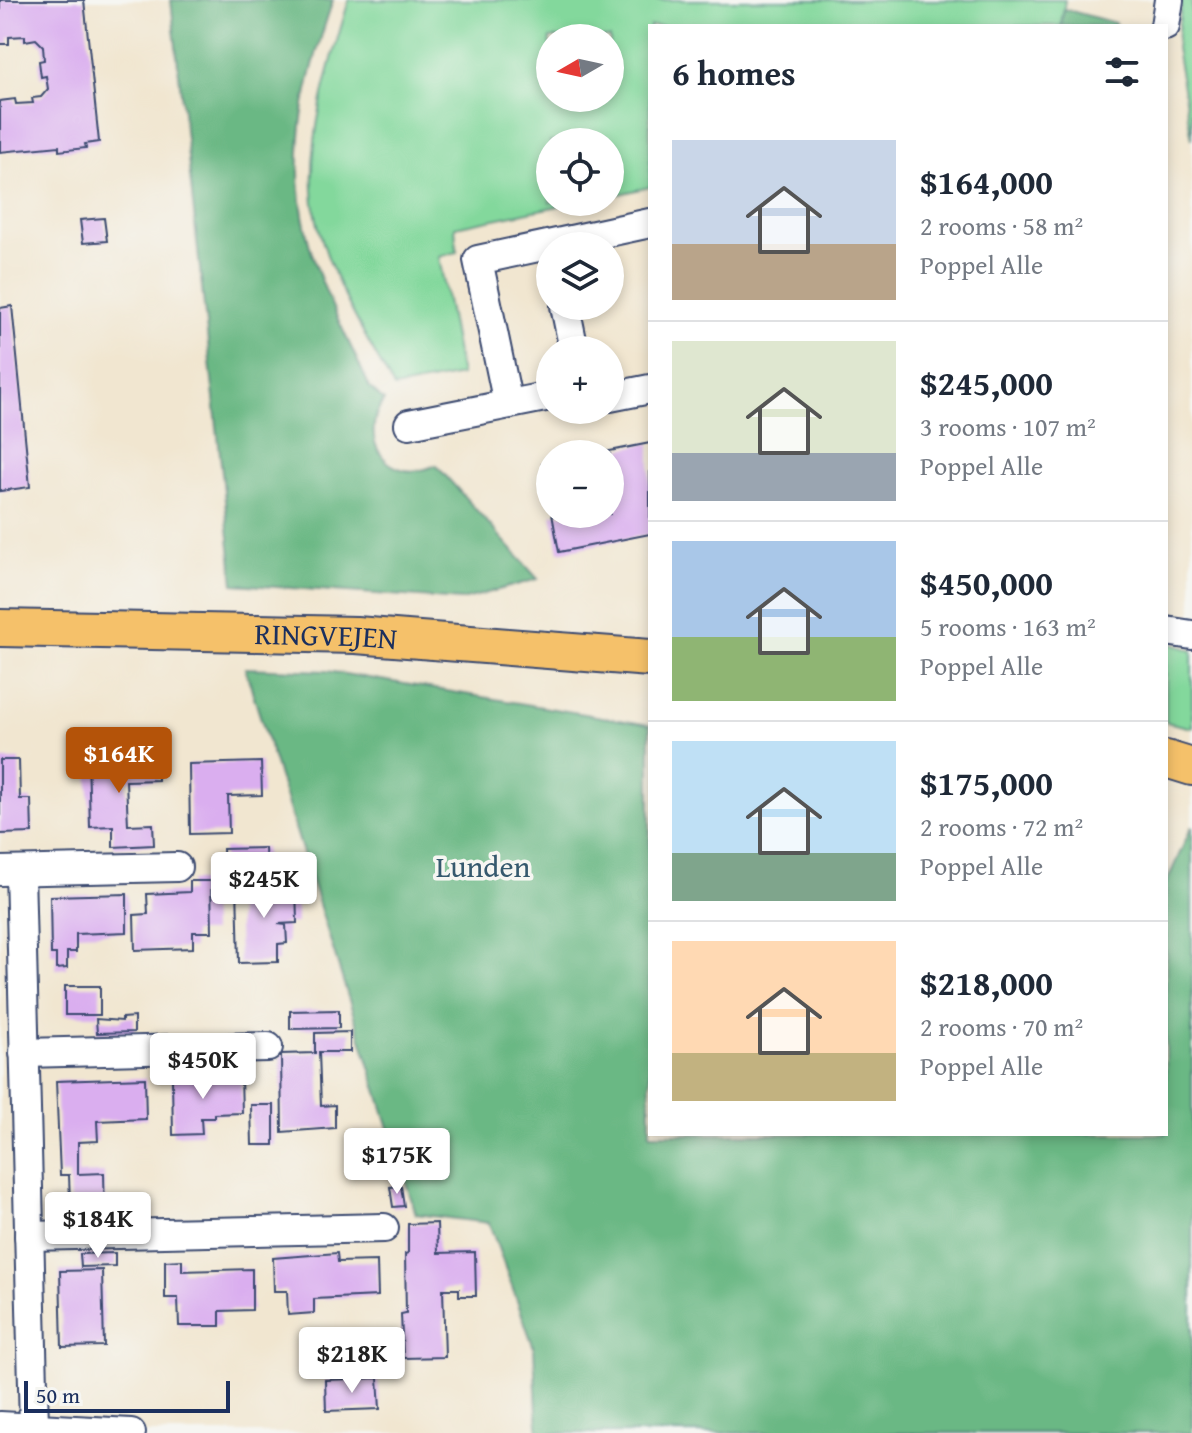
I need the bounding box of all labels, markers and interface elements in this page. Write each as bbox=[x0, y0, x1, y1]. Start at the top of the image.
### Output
north arrow bbox=[536, 24, 624, 112]
map controls bbox=[536, 24, 624, 528]
text: 6 homes bbox=[672, 48, 796, 97]
icon: filters bbox=[1100, 50, 1144, 94]
button: locate bbox=[536, 128, 624, 216]
text: $164,000 bbox=[920, 157, 1053, 206]
icon: home bbox=[736, 172, 832, 268]
text: 2 rooms · 58 m² bbox=[920, 206, 1083, 245]
button: layers bbox=[536, 232, 624, 320]
text: Poppel Alle bbox=[920, 245, 1043, 284]
button: + bbox=[536, 336, 624, 424]
text: $245,000 bbox=[920, 358, 1053, 407]
icon: home bbox=[736, 373, 832, 469]
text: 3 rooms · 107 m² bbox=[920, 407, 1096, 446]
button: − bbox=[536, 440, 624, 528]
text: Poppel Alle bbox=[920, 446, 1043, 485]
text: $450,000 bbox=[920, 558, 1053, 607]
icon: home bbox=[736, 573, 832, 669]
text: 5 rooms · 163 m² bbox=[920, 607, 1096, 646]
street label: RINGVEJEN bbox=[254, 611, 399, 660]
text: Poppel Alle bbox=[920, 646, 1043, 685]
pin: $164K bbox=[63, 727, 175, 795]
text: $164K bbox=[84, 733, 154, 772]
text: $175,000 bbox=[920, 758, 1053, 807]
icon: home bbox=[736, 773, 832, 869]
text: 2 rooms · 72 m² bbox=[920, 807, 1083, 846]
park label: Lunden bbox=[436, 844, 530, 888]
text: Poppel Alle bbox=[920, 846, 1043, 885]
pin: $245K bbox=[208, 852, 320, 920]
text: $245K bbox=[229, 858, 299, 897]
text: $218,000 bbox=[920, 958, 1053, 1007]
icon: home bbox=[736, 973, 832, 1069]
text: 2 rooms · 70 m² bbox=[920, 1007, 1083, 1046]
pin: $450K bbox=[147, 1033, 259, 1101]
text: $450K bbox=[168, 1039, 238, 1078]
text: Poppel Alle bbox=[920, 1046, 1043, 1085]
pin: $175K bbox=[341, 1128, 453, 1196]
text: $175K bbox=[362, 1134, 432, 1173]
pin: $184K bbox=[42, 1192, 154, 1260]
text: $184K bbox=[63, 1198, 133, 1237]
pin: $218K bbox=[296, 1327, 408, 1395]
text: $218K bbox=[317, 1333, 387, 1372]
scale bar bbox=[24, 1377, 230, 1413]
text: 50 m bbox=[36, 1379, 80, 1411]

